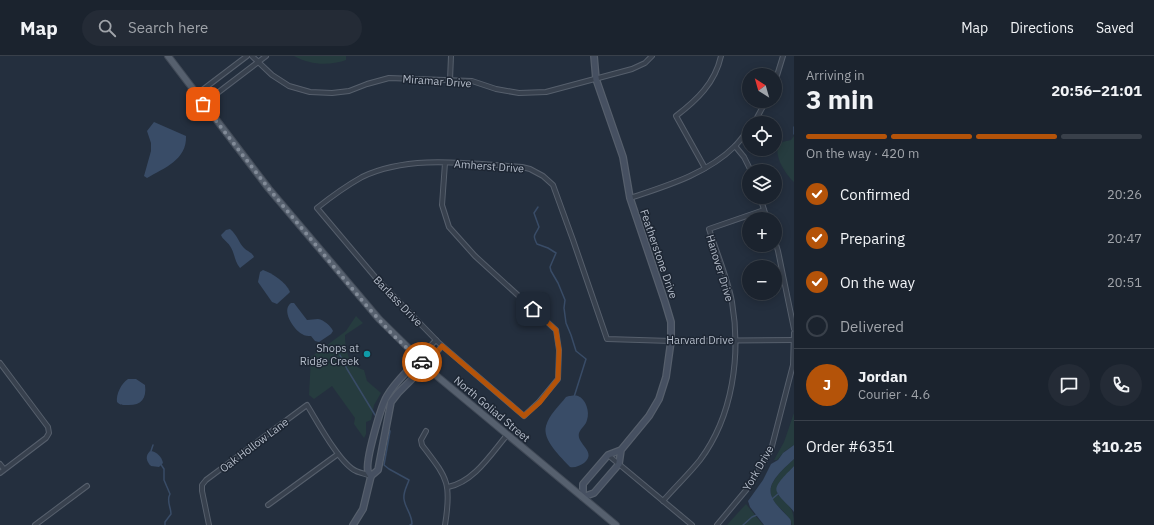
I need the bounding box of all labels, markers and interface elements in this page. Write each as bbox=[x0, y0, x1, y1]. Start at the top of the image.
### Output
search box bbox=[82, 10, 362, 46]
text: Map bbox=[20, 16, 58, 40]
icon: search bbox=[96, 17, 118, 39]
text: Search here bbox=[128, 18, 208, 37]
text: Map bbox=[961, 19, 988, 37]
text: Directions bbox=[1010, 19, 1074, 37]
text: Saved bbox=[1096, 19, 1134, 37]
text: Arriving in bbox=[806, 67, 865, 84]
north arrow bbox=[742, 68, 782, 108]
map controls bbox=[742, 68, 782, 300]
street label: Miramar Drive bbox=[402, 72, 472, 90]
text: 20:56–21:01 bbox=[1051, 81, 1142, 100]
text: 3 min bbox=[806, 82, 874, 116]
pin bbox=[186, 87, 220, 121]
icon: bag bbox=[192, 93, 214, 115]
button: locate bbox=[742, 116, 782, 156]
text: On the way · 420 m bbox=[806, 145, 919, 162]
street label: Amherst Drive bbox=[453, 157, 525, 175]
button: layers bbox=[742, 164, 782, 204]
icon: check bbox=[806, 183, 828, 205]
text: Confirmed bbox=[840, 185, 910, 204]
text: 20:26 bbox=[1107, 186, 1142, 203]
street label: Featherstone Drive bbox=[637, 207, 681, 301]
button: + bbox=[742, 212, 782, 252]
icon: check bbox=[806, 227, 828, 249]
text: Preparing bbox=[840, 229, 905, 248]
text: 20:47 bbox=[1107, 230, 1142, 247]
street label: Hanover Drive bbox=[703, 233, 737, 303]
button: − bbox=[742, 260, 782, 300]
icon: check bbox=[806, 271, 828, 293]
street label: Barlass Drive bbox=[370, 273, 426, 329]
text: On the way bbox=[840, 273, 915, 292]
text: 20:51 bbox=[1107, 274, 1142, 291]
pin bbox=[516, 292, 550, 326]
icon: home bbox=[522, 298, 544, 320]
text: Delivered bbox=[840, 317, 904, 336]
street label: Harvard Drive bbox=[666, 333, 734, 347]
place label: Shops at Ridge Creek bbox=[300, 341, 359, 368]
courier bbox=[402, 342, 442, 382]
marker: Shops at Ridge Creek bbox=[362, 349, 372, 359]
icon: car bbox=[411, 351, 433, 373]
button: chat bbox=[1048, 364, 1090, 406]
button: phone bbox=[1100, 364, 1142, 406]
text: Jordan bbox=[858, 367, 907, 386]
street label: North Goliad Street bbox=[451, 373, 533, 445]
text: J bbox=[823, 375, 831, 394]
text: Courier · 4.6 bbox=[858, 386, 930, 403]
street label: Oak Hollow Lane bbox=[217, 415, 291, 475]
text: Order #6351 bbox=[806, 437, 895, 456]
text: $10.25 bbox=[1092, 437, 1142, 456]
street label: York Drive bbox=[739, 443, 777, 493]

